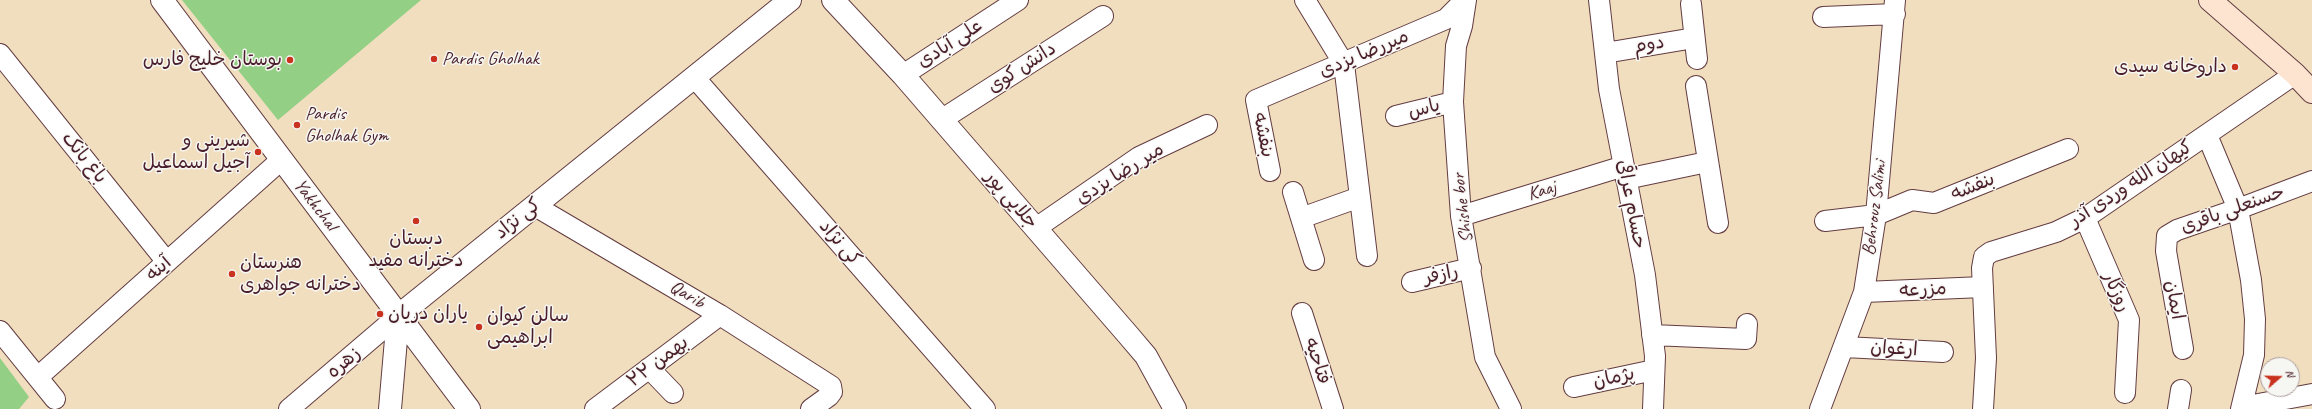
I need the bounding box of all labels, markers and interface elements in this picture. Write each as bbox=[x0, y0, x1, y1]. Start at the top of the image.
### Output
street label: علی آبادی bbox=[913, 15, 987, 73]
street label: میررضا یزدی bbox=[1316, 25, 1412, 83]
street label: دوم bbox=[1632, 31, 1666, 59]
street label: دانش کوی bbox=[983, 37, 1061, 99]
place label: Pardis Gholhak bbox=[442, 48, 539, 70]
place label: بوستان خلیج فارس bbox=[143, 49, 282, 71]
marker: Pardis Gholhak bbox=[429, 54, 439, 64]
marker: بوستان خلیج فارس bbox=[285, 55, 295, 65]
place label: داروخانه سیدی bbox=[2114, 56, 2227, 78]
marker: داروخانه سیدی bbox=[2230, 62, 2240, 72]
street label: یاس bbox=[1406, 94, 1442, 124]
place label: Pardis Gholhak Gym bbox=[305, 103, 388, 147]
street label: بنفشه bbox=[1247, 111, 1279, 159]
marker: Pardis Gholhak Gym bbox=[292, 120, 302, 130]
street label: باغ بانک bbox=[56, 128, 112, 188]
place label: شیرینی و آجیل اسماعيل bbox=[143, 130, 250, 174]
street label: کیهان الله وردی آذر bbox=[2065, 136, 2197, 232]
street label: میر رضا یزدی bbox=[1072, 138, 1168, 210]
marker: شیرینی و آجیل اسماعيل bbox=[253, 147, 263, 157]
street label: حسام عراقی bbox=[1611, 158, 1651, 250]
street label: Behrouz Salimi bbox=[1858, 159, 1892, 257]
street label: جلایی پور bbox=[980, 166, 1042, 234]
street label: بنفشه bbox=[1948, 168, 1998, 206]
street label: Shishe bor bbox=[1447, 172, 1479, 244]
street label: Yakhchal bbox=[288, 175, 342, 235]
street label: Kaaj bbox=[1525, 176, 1559, 206]
street label: حسنعلی باقری bbox=[2178, 181, 2286, 239]
street label: کی نژاد bbox=[490, 193, 546, 245]
street label: کی نژاد bbox=[814, 215, 866, 271]
marker: دبستان دخترانه مفید bbox=[411, 216, 421, 226]
place label: دبستان دخترانه مفید bbox=[369, 228, 463, 272]
street label: آینه bbox=[142, 252, 176, 286]
place label: هنرستان دخترانه جواهری bbox=[240, 252, 361, 296]
street label: رازفر bbox=[1422, 260, 1460, 290]
street label: روزگار bbox=[2097, 268, 2135, 316]
marker: هنرستان دخترانه جواهری bbox=[227, 269, 237, 279]
street label: Qarib bbox=[665, 276, 709, 314]
street label: مزرعه bbox=[1899, 277, 1947, 303]
street label: ایمان bbox=[2159, 279, 2189, 321]
place label: یاران دریان bbox=[388, 303, 468, 325]
place label: سالن کیوان ابراهیمی bbox=[487, 305, 569, 349]
marker: یاران دریان bbox=[375, 309, 385, 319]
marker: سالن کیوان ابراهیمی bbox=[474, 322, 484, 332]
street label: ۲۲ بهمن bbox=[623, 331, 693, 393]
street label: فتاحیه bbox=[1299, 335, 1335, 387]
street label: ارغوان bbox=[1870, 336, 1918, 362]
street label: زهره bbox=[322, 342, 366, 384]
north arrow bbox=[2260, 357, 2300, 397]
street label: پژمان bbox=[1591, 362, 1637, 394]
text: N bbox=[2283, 368, 2298, 379]

